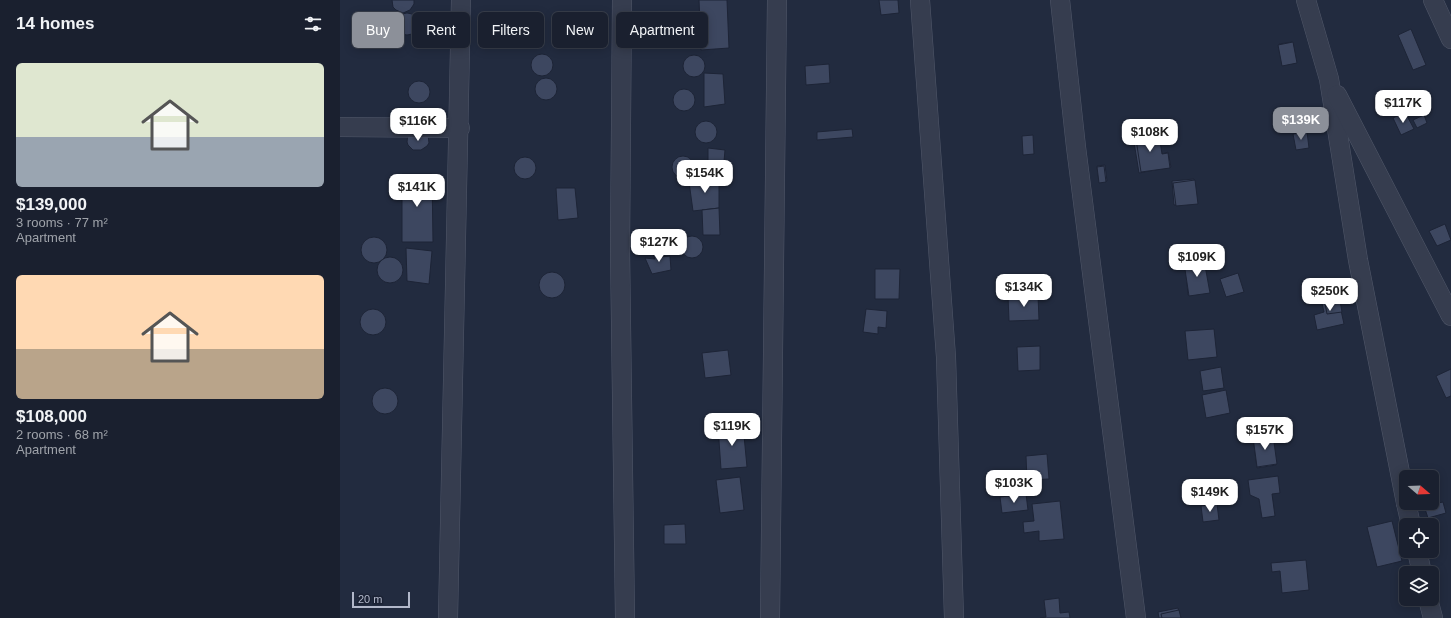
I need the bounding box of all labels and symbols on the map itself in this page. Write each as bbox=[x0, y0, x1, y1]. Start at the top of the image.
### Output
pin: $117K bbox=[1375, 90, 1431, 124]
pin: $139K bbox=[1273, 107, 1329, 141]
pin: $116K bbox=[390, 108, 446, 142]
pin: $108K bbox=[1122, 119, 1178, 153]
pin: $154K bbox=[677, 160, 733, 194]
pin: $141K bbox=[389, 174, 445, 208]
pin: $127K bbox=[631, 229, 687, 263]
pin: $109K bbox=[1169, 244, 1225, 278]
pin: $134K bbox=[996, 274, 1052, 308]
pin: $250K bbox=[1302, 278, 1358, 312]
pin: $119K bbox=[704, 413, 760, 447]
pin: $157K bbox=[1237, 417, 1293, 451]
pin: $103K bbox=[986, 470, 1042, 504]
north arrow bbox=[1399, 470, 1439, 510]
pin: $149K bbox=[1182, 479, 1238, 513]
scale bar bbox=[352, 590, 410, 609]

